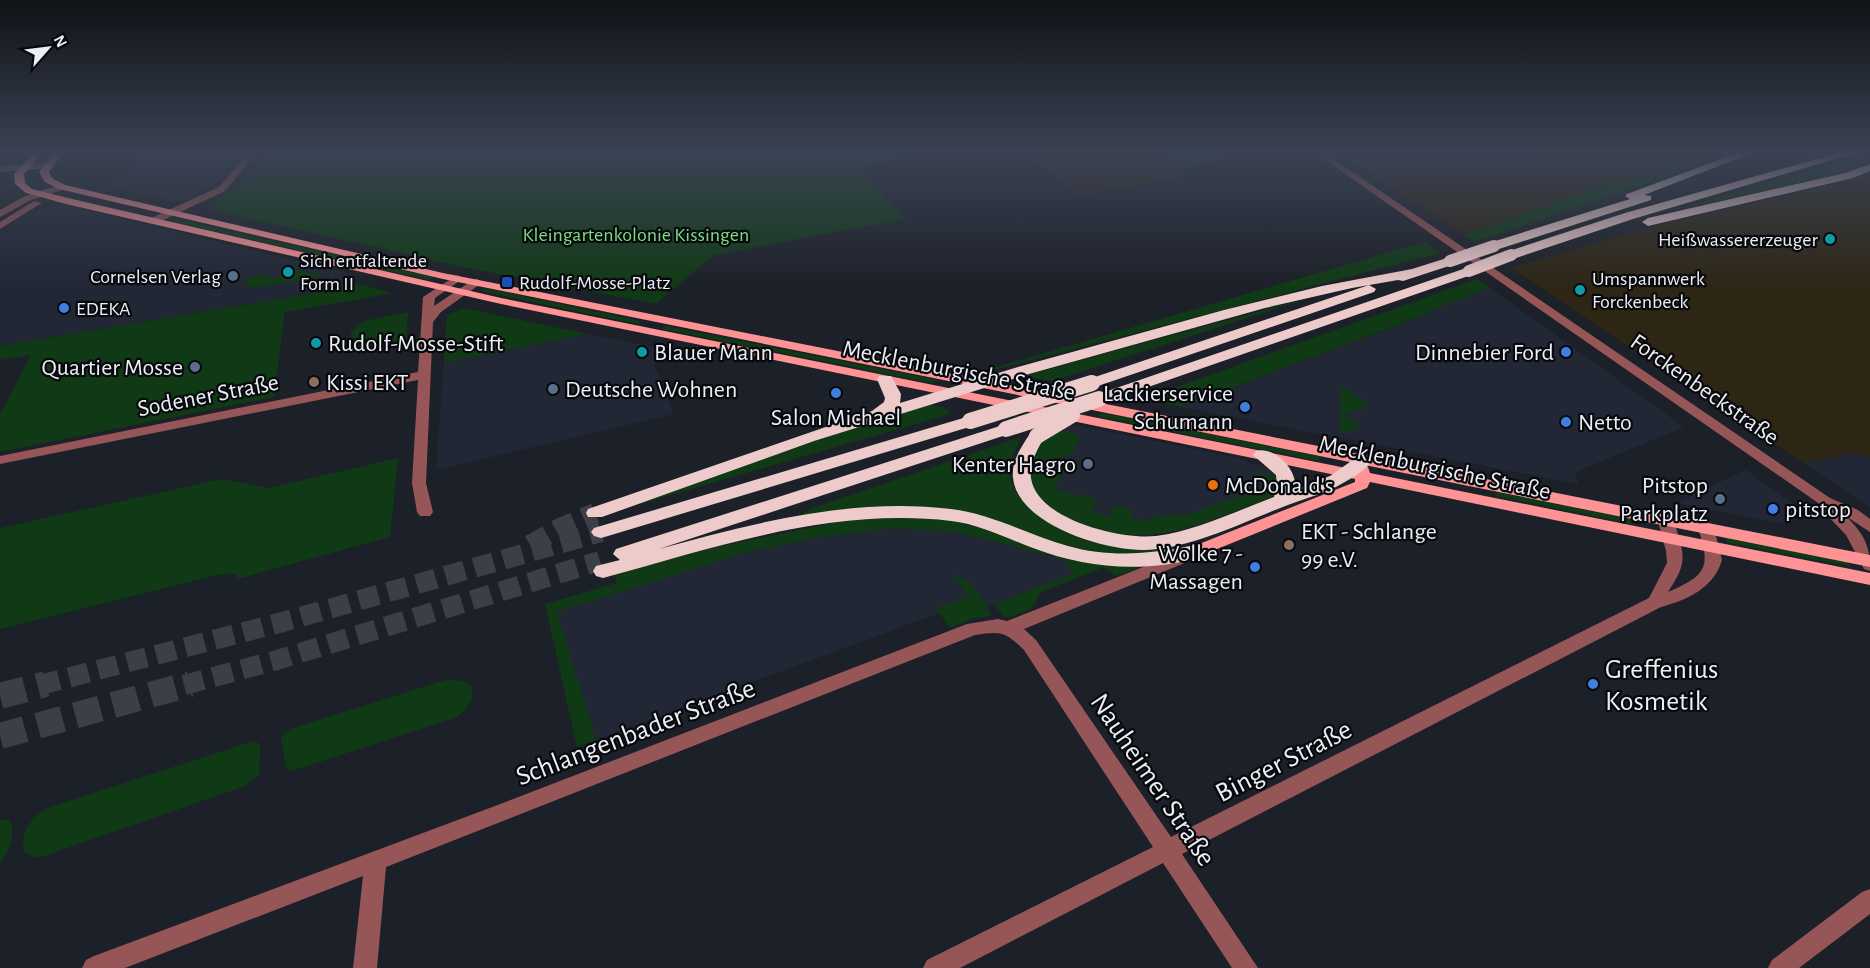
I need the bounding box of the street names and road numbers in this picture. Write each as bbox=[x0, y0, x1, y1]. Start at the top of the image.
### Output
street label: Forckenbeckstraße bbox=[1626, 330, 1783, 450]
street label: Mecklenburgische Straße bbox=[841, 337, 1077, 405]
street label: Sodener Straße bbox=[136, 371, 281, 421]
street label: Mecklenburgische Straße bbox=[1317, 432, 1553, 504]
street label: Schlangenbader Straße bbox=[512, 674, 759, 791]
street label: Nauheimer Straße bbox=[1084, 689, 1220, 871]
street label: Binger Straße bbox=[1211, 716, 1357, 808]

